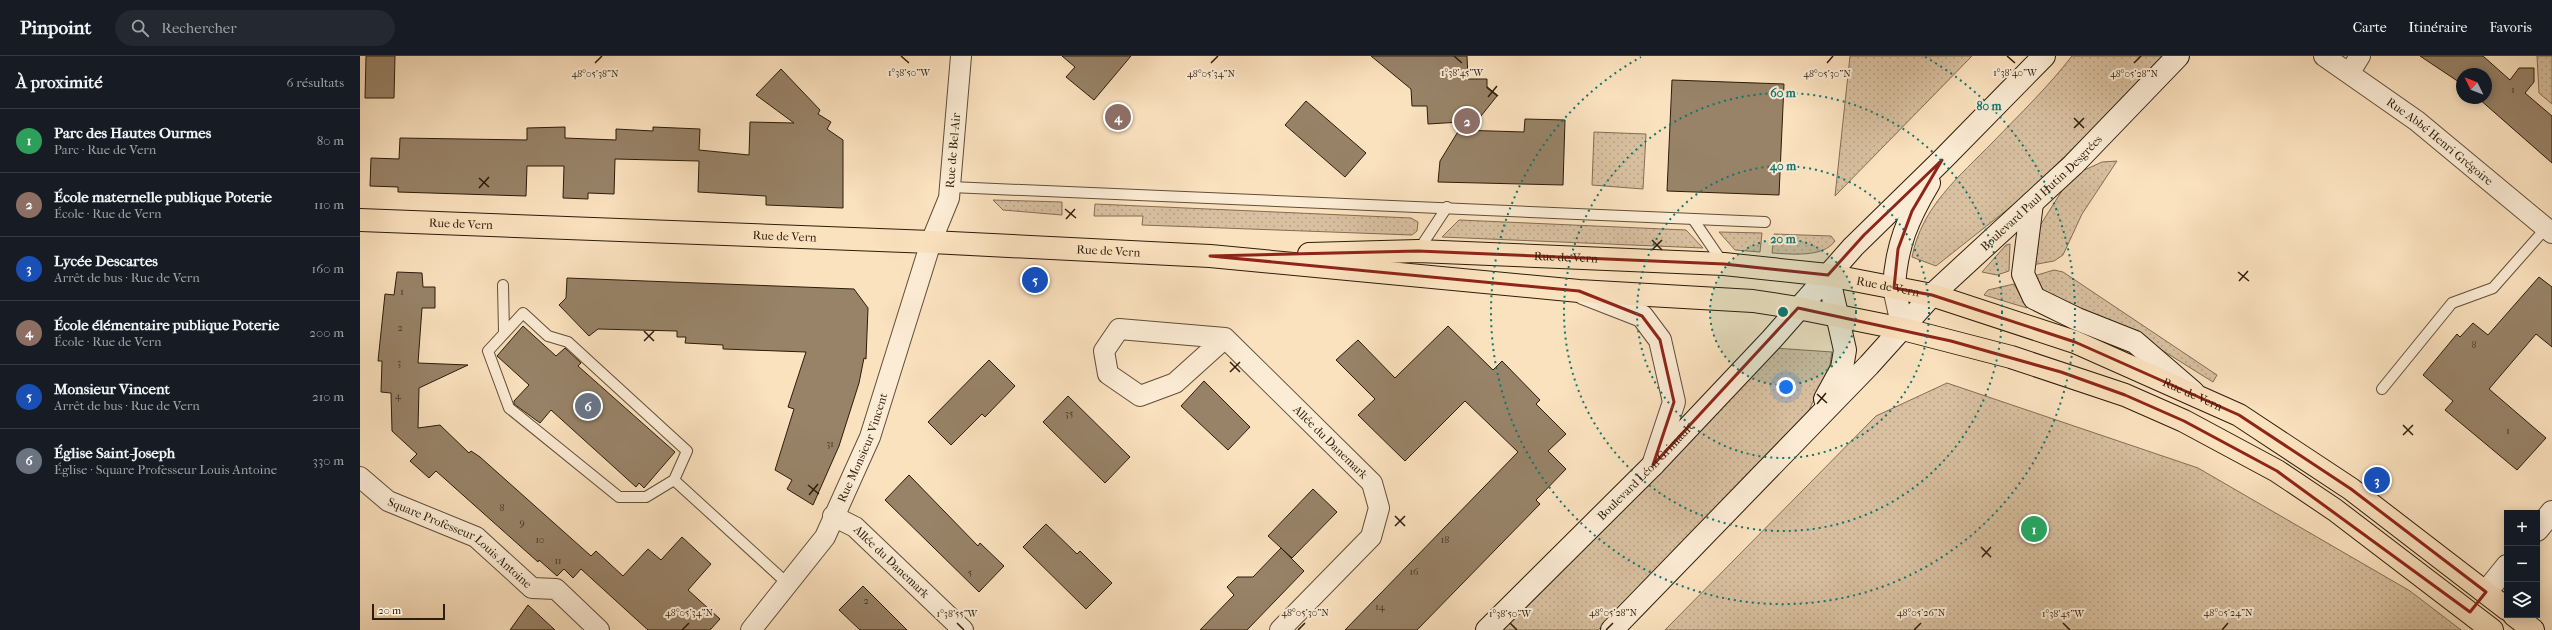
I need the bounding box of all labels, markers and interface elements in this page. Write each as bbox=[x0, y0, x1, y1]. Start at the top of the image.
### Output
search box bbox=[115, 10, 395, 46]
text: Pinpoint bbox=[20, 17, 91, 39]
icon: search bbox=[129, 17, 151, 39]
text: Rechercher bbox=[161, 19, 237, 37]
text: Carte bbox=[2353, 19, 2387, 36]
text: Itinéraire bbox=[2409, 19, 2467, 36]
text: Favoris bbox=[2489, 19, 2532, 36]
text: 1°38'50"W bbox=[888, 67, 931, 79]
text: 1°38'45"W bbox=[1441, 67, 1484, 79]
text: 1°38'40"W bbox=[1993, 67, 2038, 79]
text: 48°05'38"N bbox=[571, 68, 619, 80]
text: 48°05'34"N bbox=[1187, 68, 1235, 80]
text: 48°05'30"N bbox=[1803, 68, 1851, 80]
text: 48°05'28"N bbox=[2110, 68, 2159, 80]
north arrow bbox=[2456, 68, 2492, 104]
text: À proximité bbox=[16, 72, 103, 92]
text: 6 résultats bbox=[287, 75, 344, 90]
house number: 1 bbox=[2511, 84, 2515, 96]
text: 60 m bbox=[1770, 86, 1797, 100]
street label: Rue Abbé Henri Grégoire bbox=[2384, 95, 2496, 188]
text: 80 m bbox=[1976, 99, 2003, 113]
pin: 4 bbox=[1105, 102, 1131, 132]
pin: 2 bbox=[1454, 106, 1480, 136]
street label: Rue de Bel-Air bbox=[943, 111, 963, 189]
text: Parc des Hautes Ourmes bbox=[54, 124, 211, 142]
street label: Boulevard Paul Hutin-Desgrées bbox=[1978, 132, 2105, 254]
text: 1 bbox=[27, 133, 31, 148]
text: 80 m bbox=[317, 133, 344, 148]
text: Parc · Rue de Vern bbox=[54, 142, 156, 157]
text: 40 m bbox=[1769, 159, 1797, 174]
text: École maternelle publique Poterie bbox=[54, 188, 272, 206]
text: 2 bbox=[26, 197, 32, 212]
text: 110 m bbox=[314, 197, 344, 212]
text: École · Rue de Vern bbox=[54, 206, 162, 221]
street label: Rue de Vern bbox=[429, 216, 493, 232]
street label: Rue de Vern bbox=[752, 228, 817, 245]
text: 20 m bbox=[1770, 232, 1797, 246]
street label: Rue de Vern bbox=[1076, 242, 1141, 259]
street label: Rue de Vern bbox=[1534, 249, 1598, 266]
text: Lycée Descartes bbox=[54, 252, 158, 270]
text: 3 bbox=[26, 261, 32, 276]
text: 160 m bbox=[312, 261, 344, 276]
pin: 5 bbox=[1022, 265, 1048, 295]
text: Arrêt de bus · Rue de Vern bbox=[54, 270, 200, 285]
street label: Rue de Vern bbox=[1855, 274, 1921, 299]
house number: 1 bbox=[400, 286, 404, 298]
centre of rings bbox=[1776, 305, 1790, 319]
text: École élémentaire publique Poterie bbox=[54, 316, 279, 334]
house number: 2 bbox=[397, 322, 403, 334]
text: 4 bbox=[25, 325, 33, 340]
text: 200 m bbox=[309, 325, 344, 340]
text: École · Rue de Vern bbox=[54, 334, 162, 349]
house number: 8 bbox=[2471, 339, 2477, 351]
house number: 3 bbox=[397, 357, 401, 369]
street label: Rue de Vern bbox=[2160, 375, 2225, 414]
your location bbox=[1776, 377, 1796, 397]
text: Monsieur Vincent bbox=[54, 380, 170, 398]
text: 5 bbox=[26, 389, 32, 404]
text: 210 m bbox=[312, 389, 344, 404]
house number: 4 bbox=[395, 390, 402, 402]
pin: 6 bbox=[575, 391, 601, 421]
street label: Rue Monsieur Vincent bbox=[835, 391, 891, 504]
text: Arrêt de bus · Rue de Vern bbox=[54, 398, 200, 413]
street label: Allée du Danemark bbox=[1290, 402, 1371, 482]
house number: 35 bbox=[1065, 408, 1073, 420]
street label: Boulevard Léon Grimault bbox=[1594, 419, 1697, 523]
house number: 1 bbox=[2506, 425, 2510, 437]
house number: 31 bbox=[826, 438, 834, 450]
text: Église Saint-Joseph bbox=[54, 444, 175, 462]
text: 6 bbox=[25, 453, 33, 468]
text: 330 m bbox=[313, 453, 344, 468]
text: Église · Square Professeur Louis Antoine bbox=[54, 462, 277, 477]
pin: 3 bbox=[2364, 465, 2390, 495]
street label: Square Professeur Louis Antoine bbox=[386, 495, 535, 591]
house number: 8 bbox=[499, 502, 505, 514]
map controls bbox=[2504, 510, 2540, 618]
button: + bbox=[2504, 510, 2540, 546]
pin: 1 bbox=[2021, 514, 2047, 544]
house number: 9 bbox=[519, 517, 525, 529]
street label: Allée du Danemark bbox=[850, 522, 933, 602]
house number: 10 bbox=[535, 534, 545, 546]
house number: 18 bbox=[1441, 534, 1449, 546]
button: − bbox=[2504, 546, 2540, 582]
house number: 11 bbox=[554, 555, 562, 567]
house number: 16 bbox=[1410, 566, 1419, 578]
house number: 5 bbox=[968, 567, 972, 579]
button: layers bbox=[2504, 582, 2540, 618]
house number: 2 bbox=[863, 595, 869, 607]
house number: 14 bbox=[1375, 601, 1386, 613]
scale bar bbox=[372, 602, 445, 621]
text: 20 m bbox=[378, 604, 401, 617]
text: 48°05'34"N bbox=[665, 607, 713, 619]
text: 48°05'30"N bbox=[1281, 607, 1329, 619]
text: 48°05'28"N bbox=[1589, 607, 1638, 619]
text: 48°05'26"N bbox=[1897, 607, 1946, 619]
text: 48°05'24"N bbox=[2203, 607, 2253, 619]
text: 1°38'55"W bbox=[937, 608, 979, 620]
text: 1°38'50"W bbox=[1489, 608, 1532, 620]
text: 1°38'45"W bbox=[2042, 608, 2085, 620]

